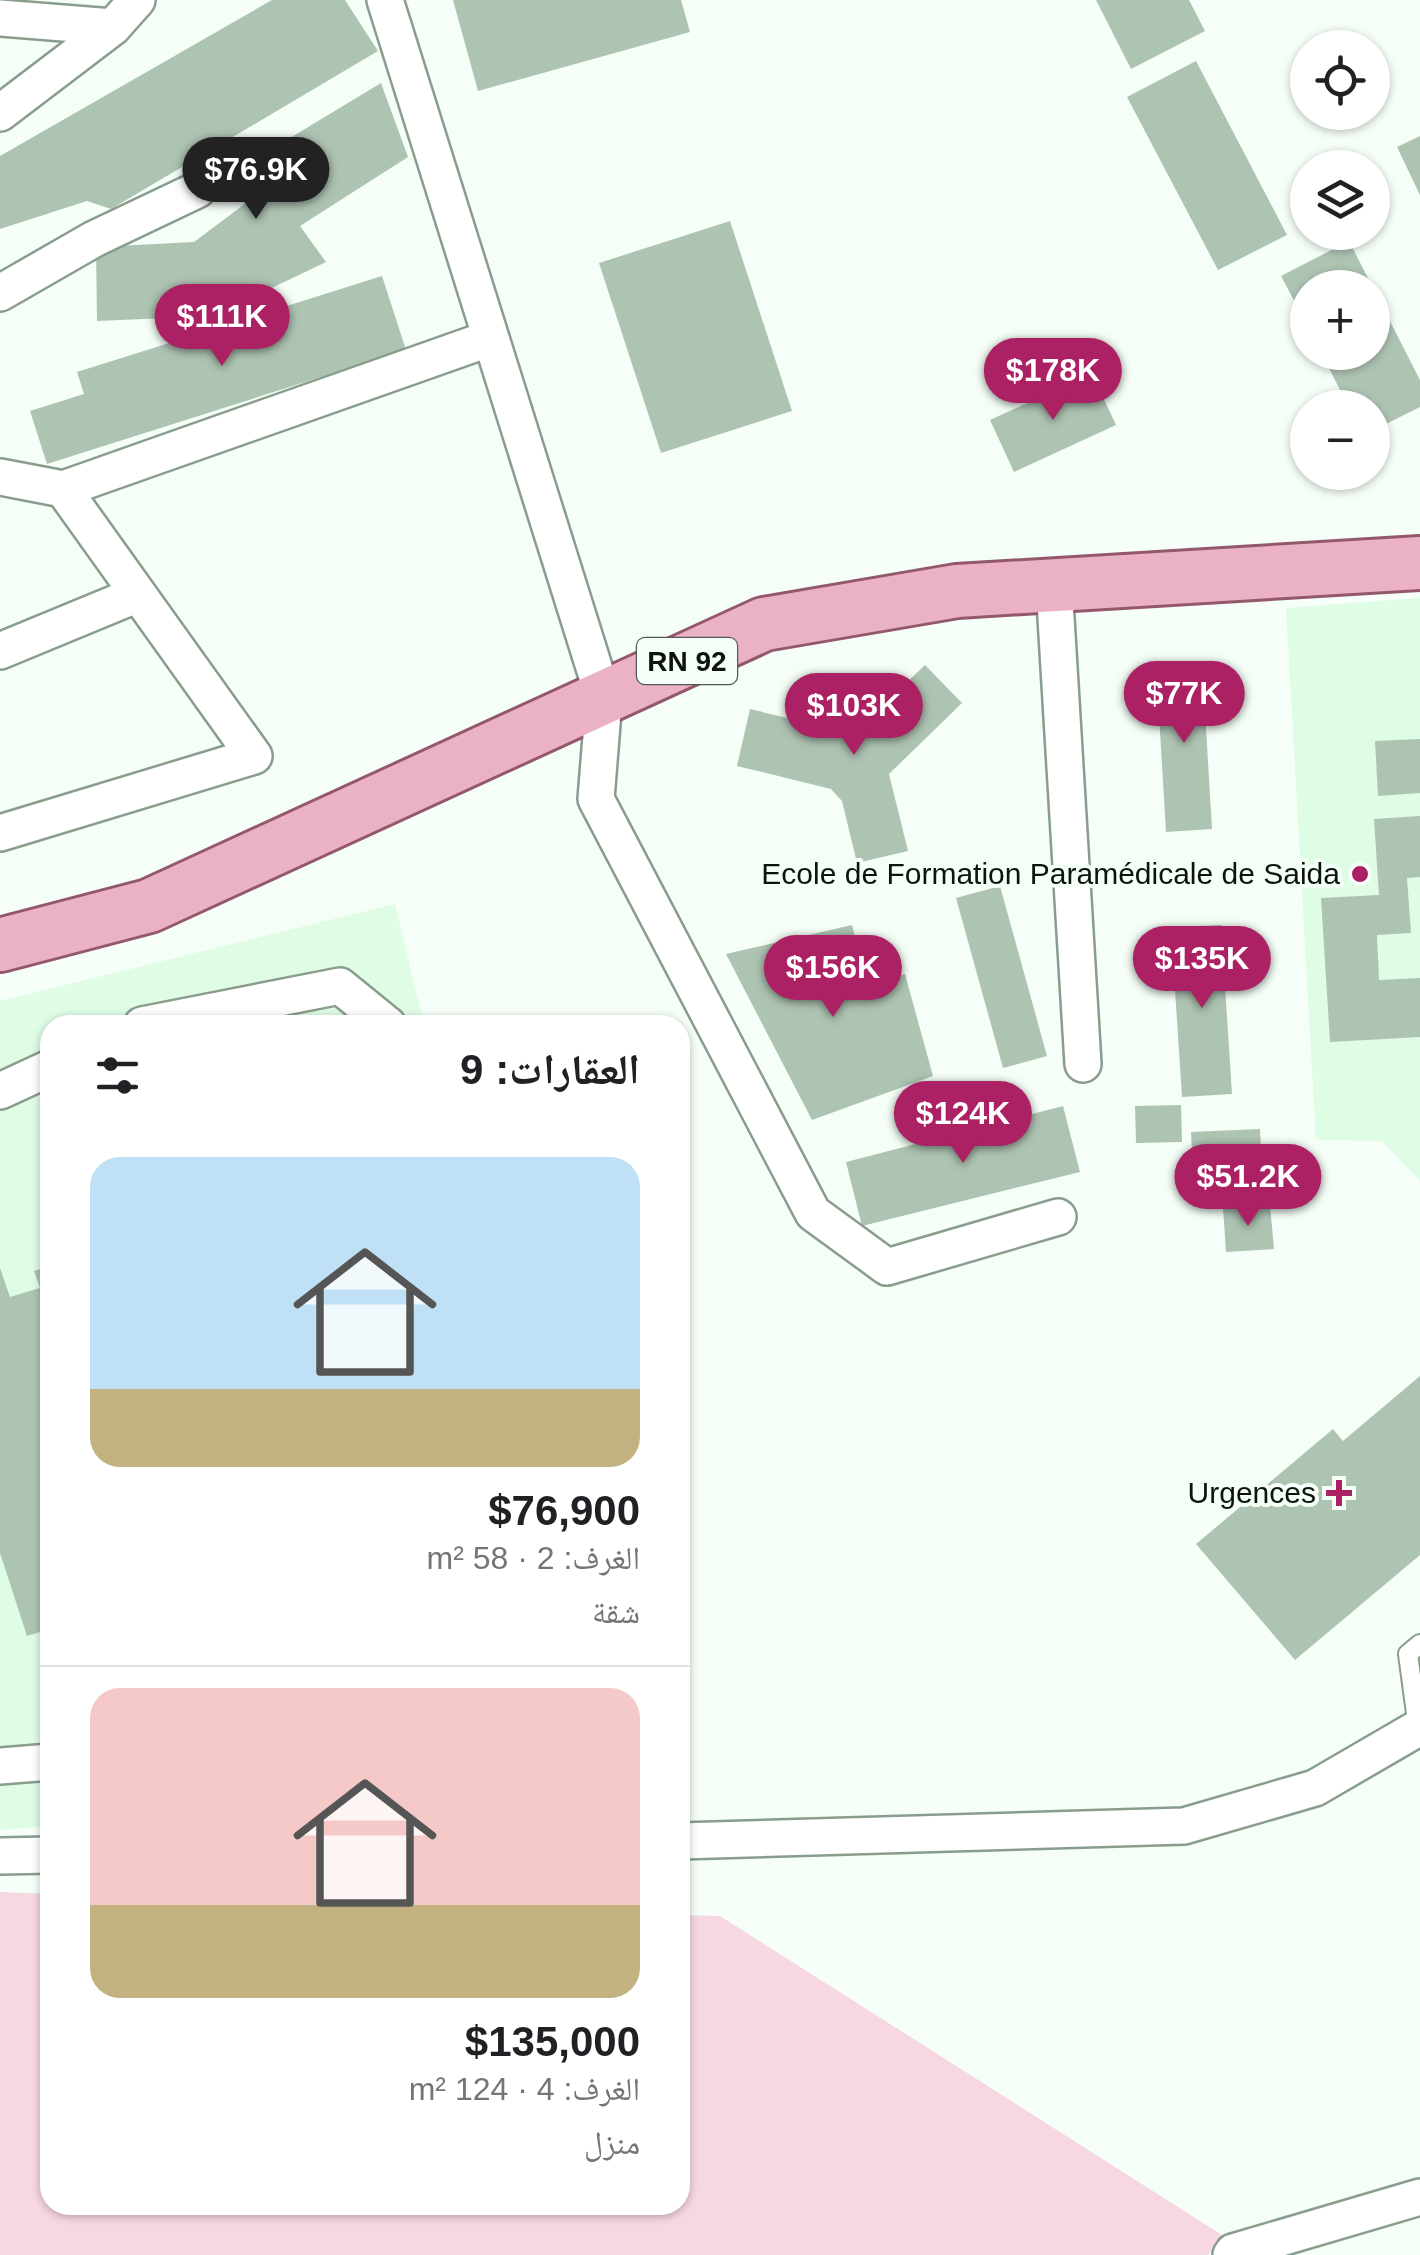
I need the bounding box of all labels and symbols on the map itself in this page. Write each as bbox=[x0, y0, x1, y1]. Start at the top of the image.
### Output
pin: $76.9K bbox=[175, 137, 337, 222]
pin: $111K bbox=[152, 284, 292, 369]
pin: $178K bbox=[983, 338, 1123, 423]
road number: RN 92 bbox=[637, 638, 737, 684]
pin: $77K bbox=[1125, 661, 1243, 746]
pin: $103K bbox=[784, 673, 924, 758]
place label: Ecole de Formation Paramédicale de Saida bbox=[761, 857, 1340, 890]
marker: Ecole de Formation Paramédicale de Saida bbox=[1349, 863, 1371, 885]
pin: $135K bbox=[1132, 926, 1272, 1011]
pin: $156K bbox=[763, 935, 903, 1020]
pin: $124K bbox=[893, 1081, 1033, 1166]
pin: $51.2K bbox=[1167, 1144, 1329, 1229]
place label: Urgences bbox=[1188, 1476, 1316, 1509]
marker: Urgences bbox=[1326, 1480, 1352, 1506]

